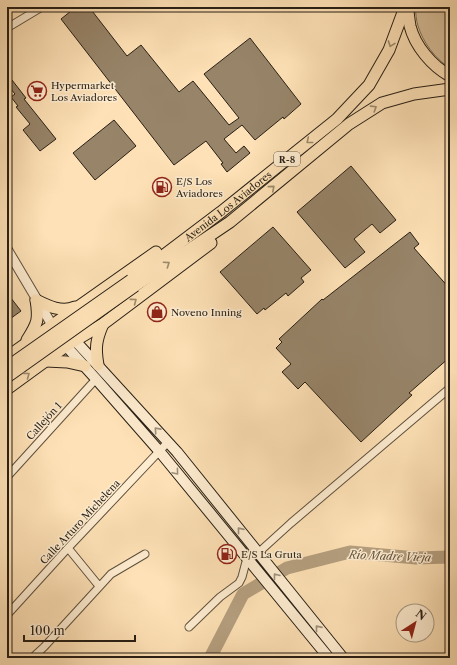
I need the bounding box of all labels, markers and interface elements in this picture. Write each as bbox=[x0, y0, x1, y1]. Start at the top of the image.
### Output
one-way arrow bbox=[388, 40, 396, 47]
place label: Hypermarket Los Aviadores bbox=[51, 79, 117, 104]
supermarket icon: Hypermarket Los Aviadores bbox=[26, 80, 48, 102]
one-way arrow bbox=[370, 105, 377, 112]
one-way arrow bbox=[306, 137, 313, 144]
road number: R-8 bbox=[274, 152, 300, 166]
street label: Avenida Los Aviadores bbox=[181, 168, 274, 244]
place label: E/S Los Aviadores bbox=[175, 175, 223, 200]
fuel station icon: E/S Los Aviadores bbox=[151, 176, 173, 198]
one-way arrow bbox=[267, 185, 275, 192]
one-way arrow bbox=[163, 262, 170, 269]
one-way arrow bbox=[130, 299, 137, 306]
shop icon: Noveno Inning bbox=[146, 301, 168, 323]
place label: Noveno Inning bbox=[171, 306, 242, 319]
one-way arrow bbox=[22, 373, 29, 380]
street label: Callejón 1 bbox=[24, 399, 65, 443]
one-way arrow bbox=[154, 427, 161, 434]
one-way arrow bbox=[172, 467, 179, 475]
street label: Calle Arturo Michelena bbox=[37, 476, 123, 567]
one-way arrow bbox=[237, 527, 244, 534]
fuel station icon: E/S La Gruta bbox=[216, 543, 238, 565]
place label: E/S La Gruta bbox=[241, 548, 302, 561]
water label: Río Madre Vieja bbox=[348, 548, 432, 564]
one-way arrow bbox=[274, 573, 281, 580]
north arrow bbox=[395, 603, 435, 643]
text: N bbox=[413, 606, 429, 624]
scale bar bbox=[24, 617, 135, 643]
text: 100 m bbox=[30, 623, 65, 638]
one-way arrow bbox=[316, 625, 323, 632]

